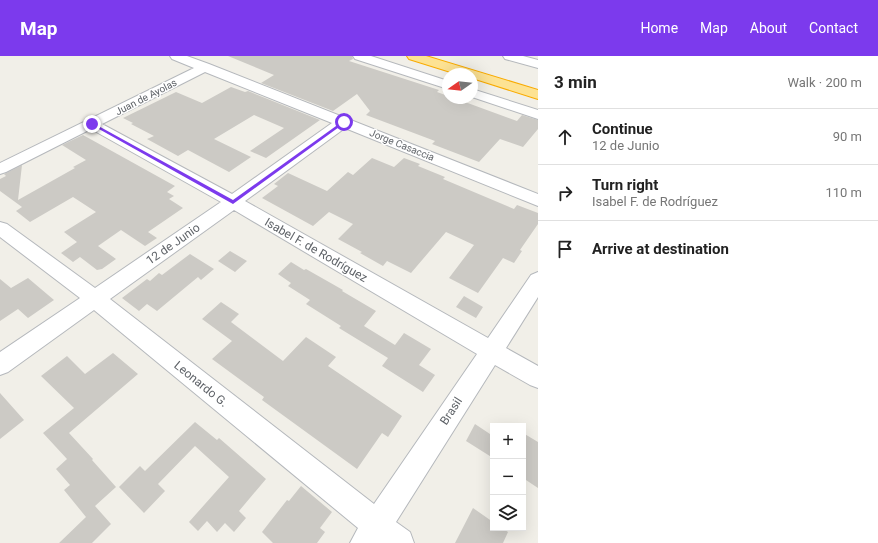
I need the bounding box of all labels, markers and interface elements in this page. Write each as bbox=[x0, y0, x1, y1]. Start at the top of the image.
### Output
text: Map bbox=[20, 17, 58, 40]
text: Home bbox=[640, 20, 678, 36]
text: Map bbox=[700, 20, 728, 36]
text: About bbox=[750, 20, 787, 36]
text: Contact bbox=[809, 20, 858, 36]
north arrow bbox=[442, 68, 478, 104]
text: 3 min bbox=[554, 72, 597, 92]
text: Walk · 200 m bbox=[787, 75, 862, 90]
street label: Juan de Ayolas bbox=[113, 77, 179, 117]
route start bbox=[335, 113, 353, 131]
route end bbox=[83, 115, 101, 133]
text: Continue bbox=[592, 120, 653, 138]
icon: ahead bbox=[554, 126, 576, 148]
street label: Jorge Casaccia bbox=[368, 127, 436, 163]
text: 90 m bbox=[833, 129, 862, 144]
text: 12 de Junio bbox=[592, 138, 659, 153]
text: Turn right bbox=[592, 176, 658, 194]
icon: right bbox=[554, 182, 576, 204]
text: 110 m bbox=[825, 185, 862, 200]
text: Isabel F. de Rodríguez bbox=[592, 194, 718, 209]
street label: Isabel F. de Rodríguez bbox=[262, 215, 370, 285]
street label: 12 de Junio bbox=[144, 220, 203, 268]
icon: arrive bbox=[554, 238, 576, 260]
text: Arrive at destination bbox=[592, 240, 729, 258]
street label: Leonardo G. bbox=[171, 358, 231, 410]
street label: Brasil bbox=[437, 395, 465, 427]
map controls bbox=[490, 423, 526, 531]
button: + bbox=[490, 423, 526, 459]
button: − bbox=[490, 459, 526, 495]
button: layers bbox=[490, 495, 526, 531]

